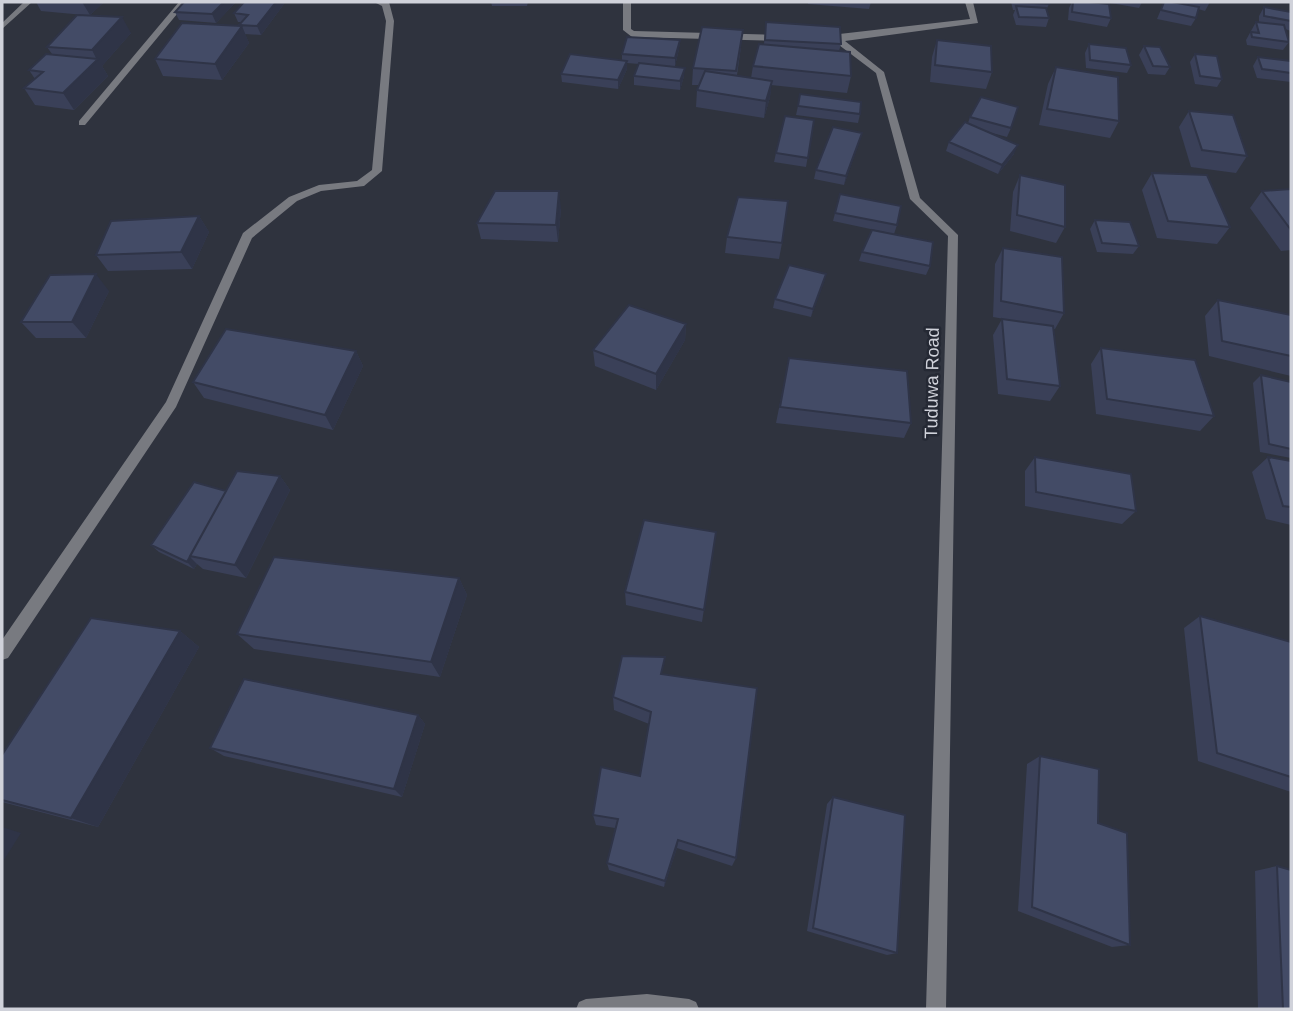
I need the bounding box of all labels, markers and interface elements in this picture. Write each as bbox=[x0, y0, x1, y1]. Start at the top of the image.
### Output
street label: Tuduwa Road bbox=[921, 327, 943, 439]

